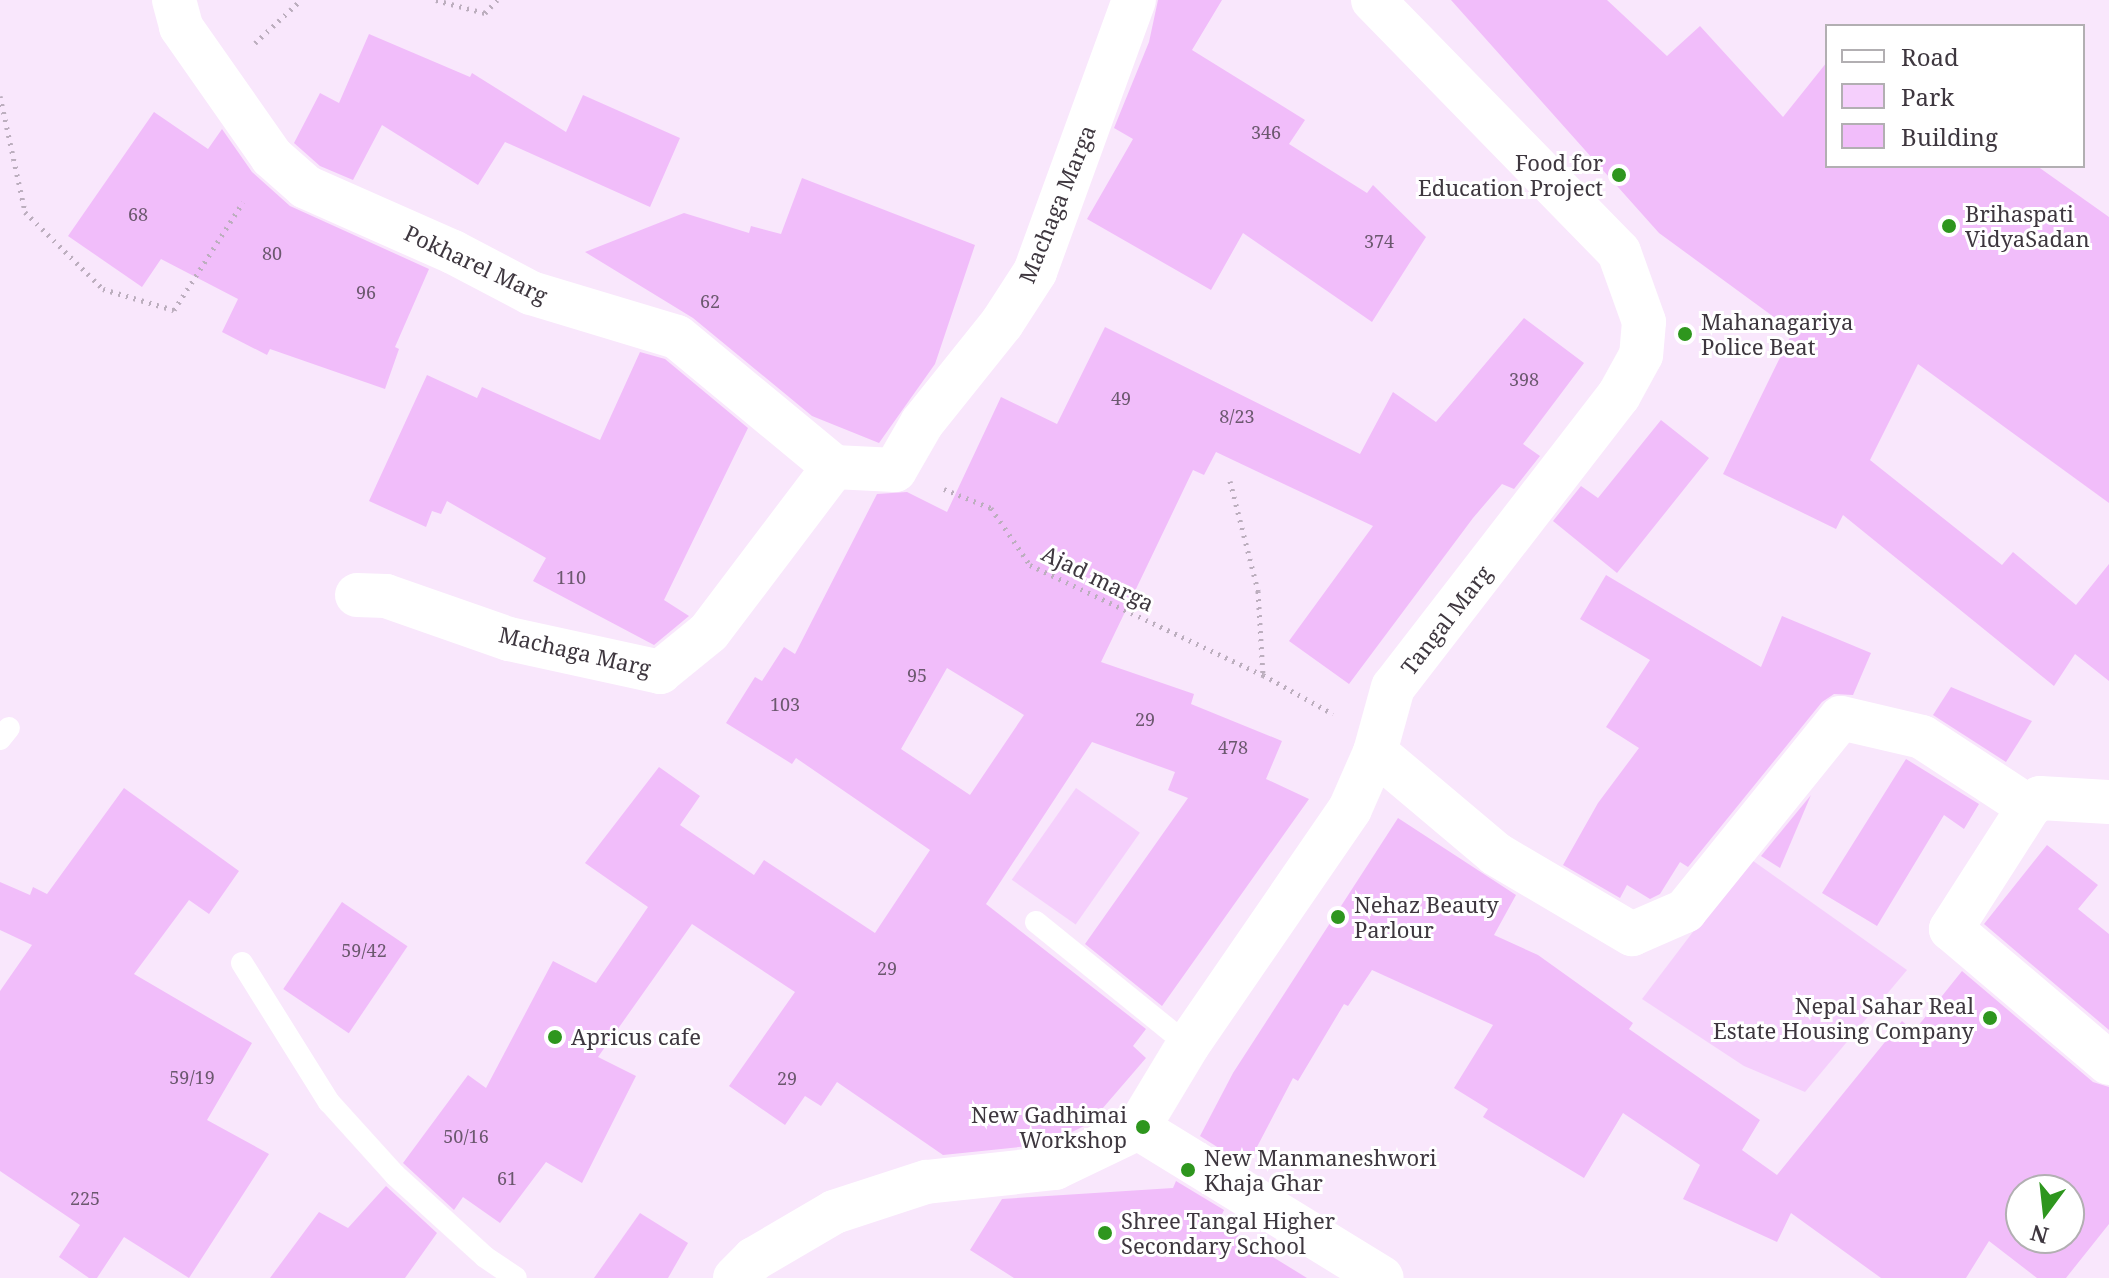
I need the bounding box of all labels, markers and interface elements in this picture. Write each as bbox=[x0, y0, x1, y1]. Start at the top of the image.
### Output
legend bbox=[1825, 24, 2085, 168]
text: Road bbox=[1901, 40, 1959, 73]
text: Park bbox=[1901, 80, 1954, 113]
text: Building bbox=[1901, 120, 1998, 153]
street label: Machaga Marga bbox=[1013, 121, 1101, 287]
house number: 346 bbox=[1251, 121, 1281, 143]
place label: Food for Education Project bbox=[1418, 149, 1603, 200]
marker: Food for Education Project bbox=[1610, 166, 1628, 184]
place label: Brihaspati VidyaSadan bbox=[1965, 200, 2090, 252]
house number: 68 bbox=[128, 203, 148, 225]
marker: Brihaspati VidyaSadan bbox=[1940, 217, 1958, 235]
street label: Pokharel Marg bbox=[400, 219, 552, 309]
house number: 374 bbox=[1364, 230, 1394, 252]
house number: 80 bbox=[262, 242, 282, 264]
house number: 96 bbox=[356, 281, 376, 303]
house number: 62 bbox=[700, 290, 720, 312]
place label: Mahanagariya Police Beat bbox=[1701, 308, 1853, 360]
marker: Mahanagariya Police Beat bbox=[1676, 325, 1694, 343]
house number: 398 bbox=[1509, 368, 1539, 390]
house number: 49 bbox=[1111, 387, 1131, 409]
house number: 8/23 bbox=[1219, 405, 1255, 427]
street label: Ajad marga bbox=[1038, 540, 1158, 616]
street label: Tangal Marg bbox=[1395, 560, 1497, 680]
house number: 110 bbox=[556, 566, 586, 588]
street label: Machaga Marg bbox=[496, 621, 654, 681]
house number: 95 bbox=[907, 664, 927, 686]
house number: 103 bbox=[770, 693, 800, 715]
house number: 29 bbox=[1135, 708, 1155, 730]
house number: 478 bbox=[1218, 736, 1248, 758]
place label: Nehaz Beauty Parlour bbox=[1354, 891, 1499, 942]
marker: Nehaz Beauty Parlour bbox=[1329, 908, 1347, 926]
house number: 59/42 bbox=[341, 939, 387, 961]
house number: 29 bbox=[877, 957, 897, 979]
place label: Nepal Sahar Real Estate Housing Company bbox=[1713, 992, 1974, 1044]
marker: Nepal Sahar Real Estate Housing Company bbox=[1981, 1009, 1999, 1027]
place label: Apricus cafe bbox=[571, 1024, 701, 1050]
marker: Apricus cafe bbox=[546, 1028, 564, 1046]
house number: 59/19 bbox=[169, 1066, 215, 1088]
house number: 29 bbox=[777, 1067, 797, 1089]
place label: New Gadhimai Workshop bbox=[971, 1101, 1127, 1152]
marker: New Gadhimai Workshop bbox=[1134, 1118, 1152, 1136]
house number: 50/16 bbox=[443, 1125, 489, 1147]
place label: New Manmaneshwori Khaja Ghar bbox=[1204, 1144, 1437, 1196]
marker: New Manmaneshwori Khaja Ghar bbox=[1179, 1161, 1197, 1179]
house number: 61 bbox=[497, 1167, 517, 1189]
north arrow bbox=[2005, 1174, 2085, 1254]
house number: 225 bbox=[70, 1187, 100, 1209]
place label: Shree Tangal Higher Secondary School bbox=[1121, 1207, 1335, 1258]
text: N bbox=[2027, 1219, 2052, 1252]
marker: Shree Tangal Higher Secondary School bbox=[1096, 1224, 1114, 1242]

